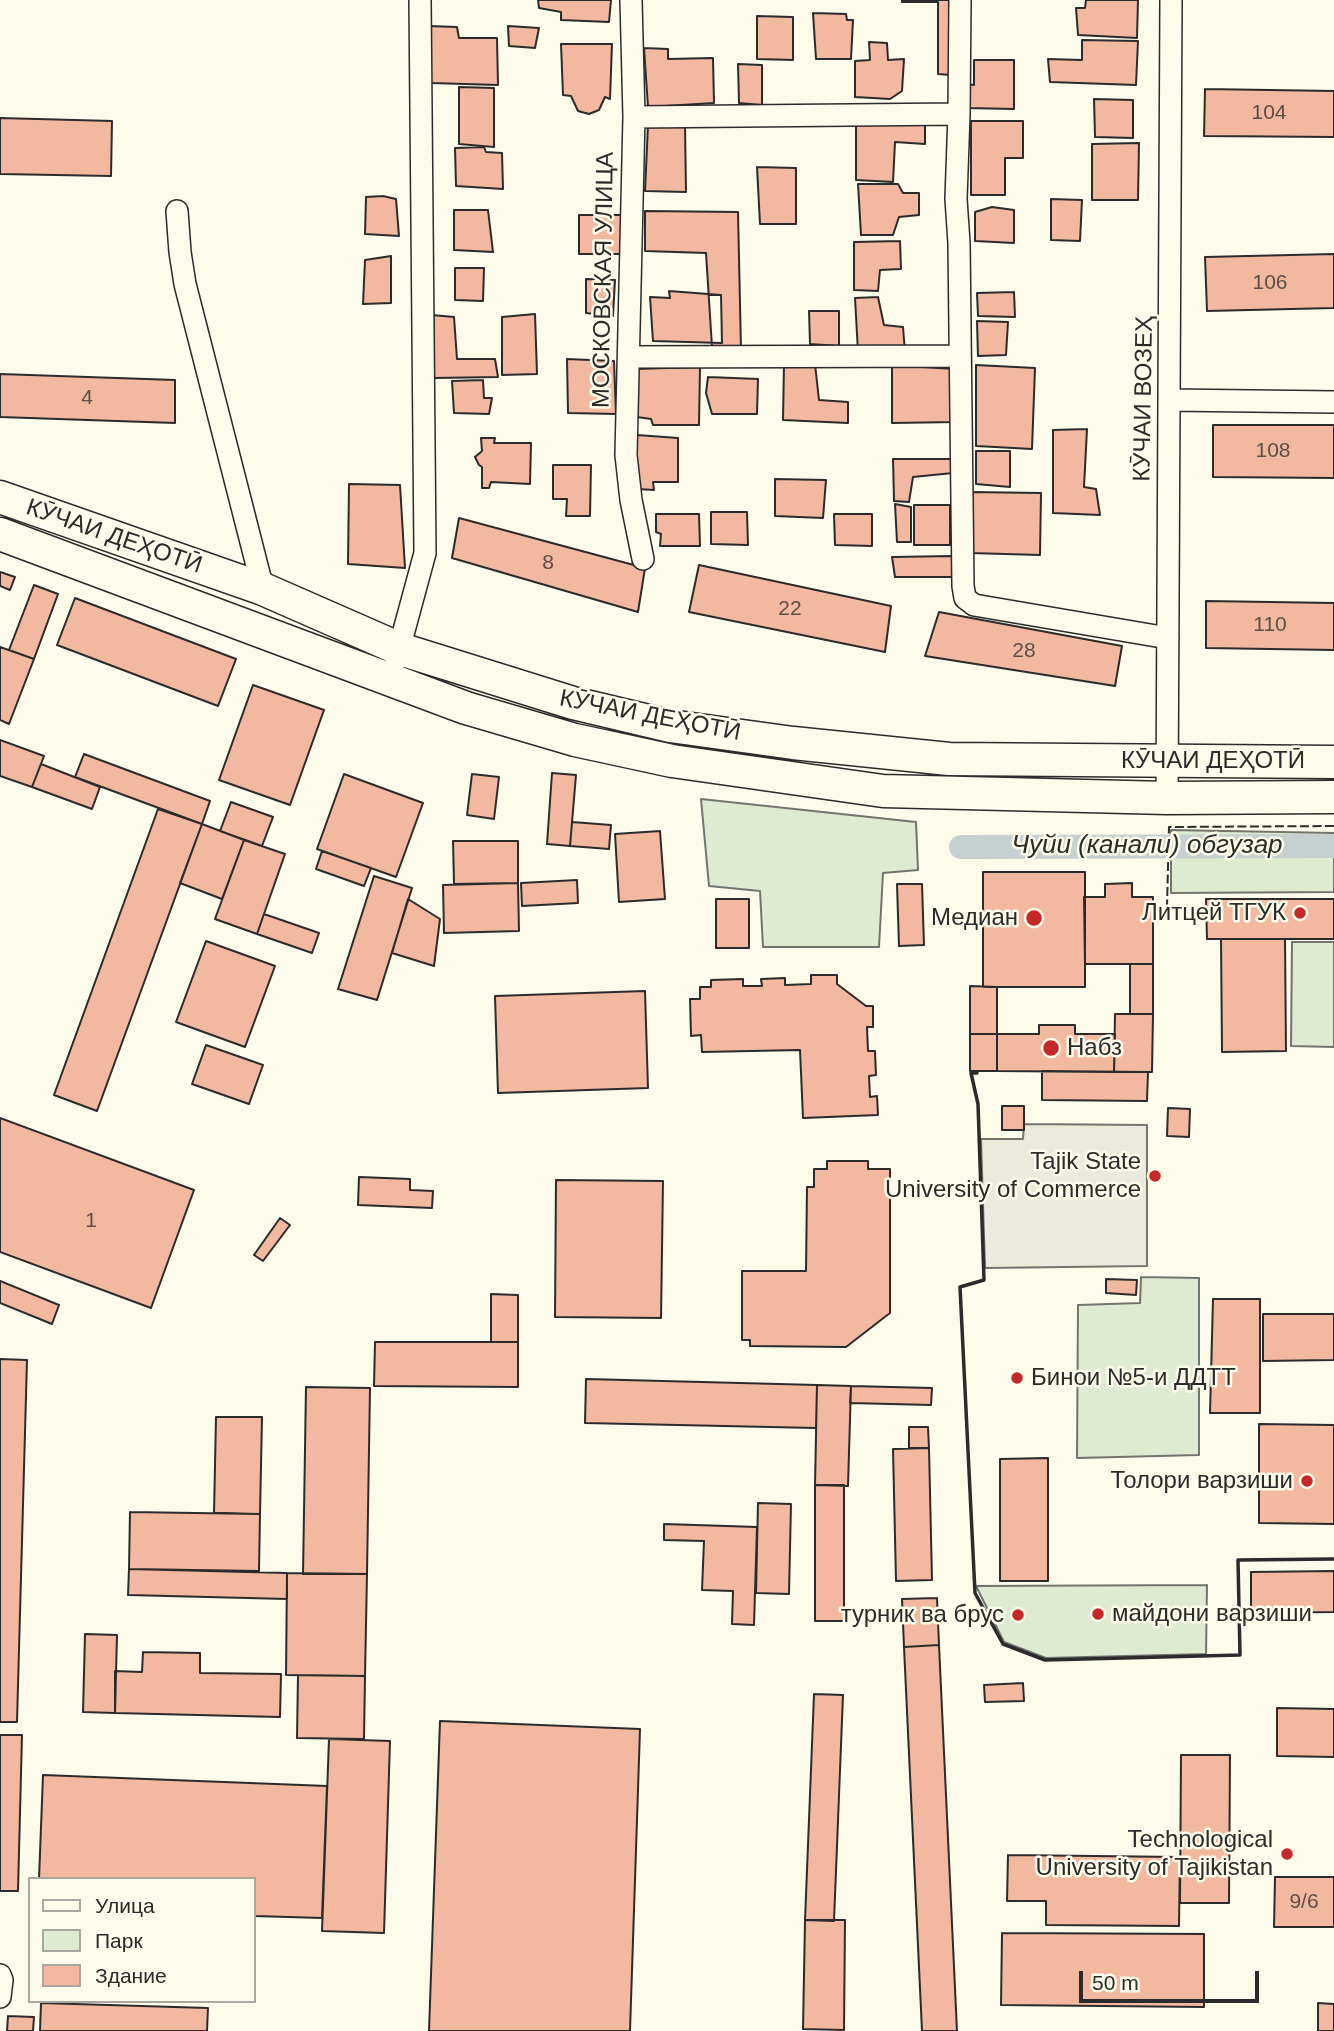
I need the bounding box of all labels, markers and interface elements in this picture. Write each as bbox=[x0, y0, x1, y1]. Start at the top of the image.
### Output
house number: 104 bbox=[1251, 100, 1287, 126]
street label: МОСКОВСКАЯ УЛИЦА bbox=[587, 152, 621, 408]
house number: 106 bbox=[1252, 270, 1288, 296]
street label: КӮЧАИ ВОЗЕҲ bbox=[1128, 316, 1160, 482]
house number: 4 bbox=[81, 385, 93, 411]
house number: 108 bbox=[1255, 438, 1291, 464]
street label: КӮЧАИ ДЕҲОТӢ bbox=[22, 493, 206, 581]
house number: 8 bbox=[542, 550, 554, 576]
house number: 22 bbox=[778, 596, 802, 622]
house number: 110 bbox=[1253, 612, 1287, 638]
house number: 28 bbox=[1012, 638, 1036, 664]
street label: КӮЧАИ ДЕҲОТӢ bbox=[557, 684, 743, 748]
street label: КӮЧАИ ДЕҲОТӢ bbox=[1121, 747, 1305, 775]
water label: Чуйи (канали) обгузар bbox=[1011, 830, 1283, 862]
place label: Литцей ТГУК bbox=[1142, 899, 1286, 927]
place label: Медиан bbox=[931, 904, 1018, 932]
marker: Литцей ТГУК bbox=[1292, 905, 1308, 921]
marker: Медиан bbox=[1024, 908, 1044, 928]
place label: Набз bbox=[1067, 1034, 1122, 1062]
marker: Набз bbox=[1041, 1038, 1061, 1058]
place label: Tajik State University of Commerce bbox=[885, 1148, 1141, 1204]
marker: Tajik State University of Commerce bbox=[1147, 1168, 1163, 1184]
house number: 1 bbox=[85, 1208, 97, 1234]
place label: Бинои №5-и ДДТТ bbox=[1031, 1364, 1236, 1392]
marker: Бинои №5-и ДДТТ bbox=[1009, 1370, 1025, 1386]
place label: Толори варзиши bbox=[1110, 1467, 1293, 1495]
marker: Толори варзиши bbox=[1299, 1473, 1315, 1489]
place label: майдони варзиши bbox=[1112, 1600, 1312, 1628]
place label: турник ва брус bbox=[841, 1601, 1004, 1629]
marker: майдони варзиши bbox=[1090, 1606, 1106, 1622]
marker: турник ва брус bbox=[1010, 1607, 1026, 1623]
place label: Technological University of Tajikistan bbox=[1036, 1826, 1273, 1882]
marker: Technological University of Tajikistan bbox=[1279, 1846, 1295, 1862]
legend bbox=[28, 1877, 256, 2003]
house number: 9/6 bbox=[1289, 1889, 1319, 1915]
text: Улица bbox=[95, 1894, 155, 1917]
text: Парк bbox=[95, 1929, 143, 1952]
scale bar bbox=[1082, 1958, 1262, 2002]
text: Здание bbox=[95, 1964, 167, 1987]
text: 50 m bbox=[1092, 1971, 1139, 1994]

